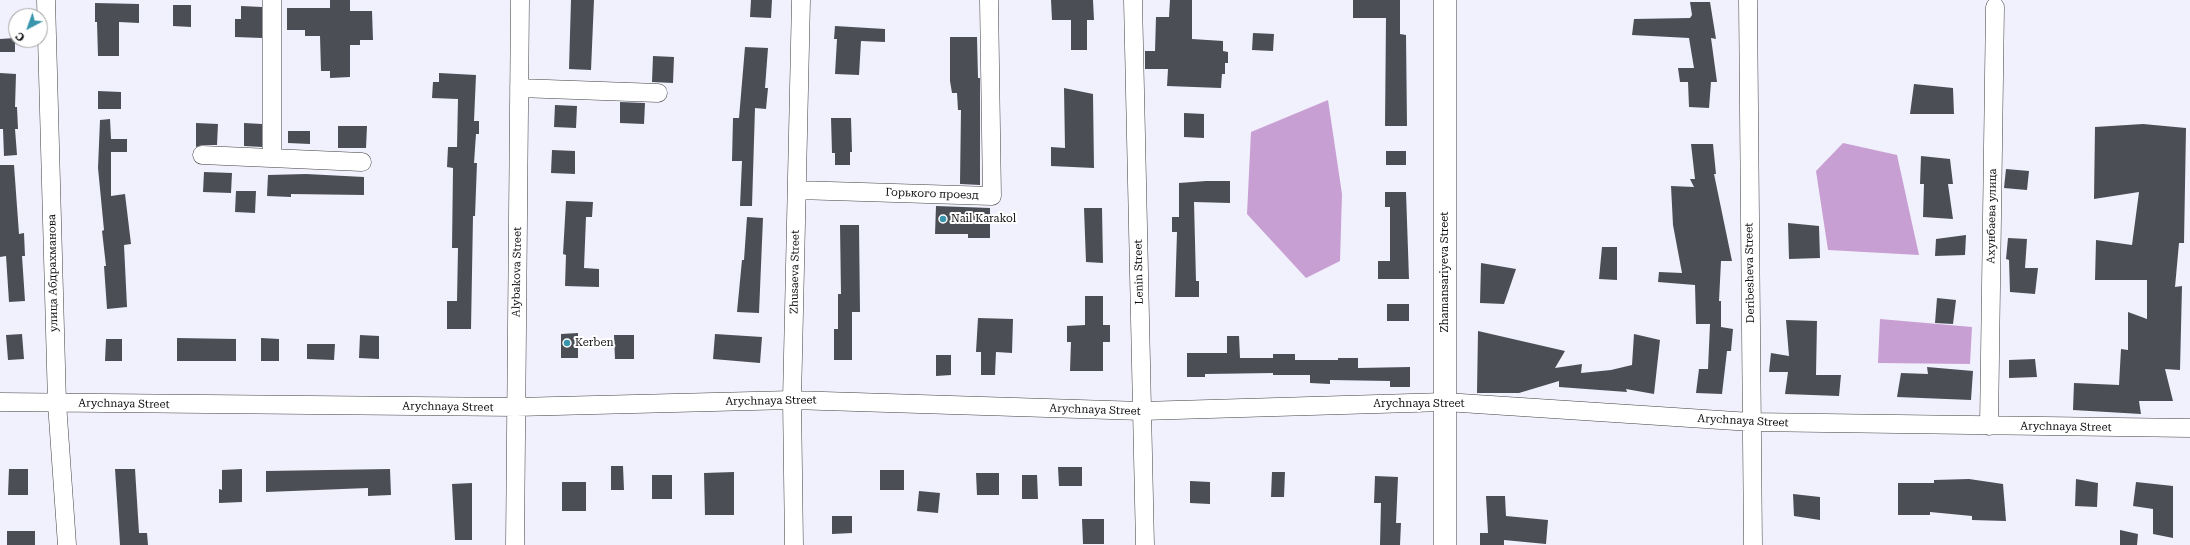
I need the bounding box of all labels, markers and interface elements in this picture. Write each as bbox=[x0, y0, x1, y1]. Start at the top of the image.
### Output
north arrow bbox=[8, 8, 48, 48]
text: С bbox=[13, 29, 28, 44]
street label: Ахунбаева улица bbox=[1985, 168, 1999, 264]
street label: Горького проезд bbox=[885, 186, 979, 202]
place label: Nail Karakol bbox=[951, 212, 1016, 226]
street label: Zhamansariyeva Street bbox=[1438, 212, 1452, 332]
street label: улица Абдрахманова bbox=[45, 214, 61, 332]
marker: Nail Karakol bbox=[938, 214, 948, 224]
street label: Deribesheva Street bbox=[1743, 223, 1757, 323]
street label: Alybakova Street bbox=[510, 227, 524, 317]
street label: Zhusaeva Street bbox=[788, 230, 802, 314]
street label: Lenin Street bbox=[1132, 239, 1146, 305]
place label: Kerben bbox=[575, 336, 614, 350]
marker: Kerben bbox=[562, 338, 572, 348]
street label: Arychnaya Street bbox=[725, 394, 817, 408]
street label: Arychnaya Street bbox=[78, 397, 170, 411]
street label: Arychnaya Street bbox=[1373, 397, 1465, 411]
street label: Arychnaya Street bbox=[402, 400, 494, 414]
street label: Arychnaya Street bbox=[1049, 402, 1141, 418]
street label: Arychnaya Street bbox=[1697, 412, 1789, 430]
street label: Arychnaya Street bbox=[2020, 420, 2112, 434]

